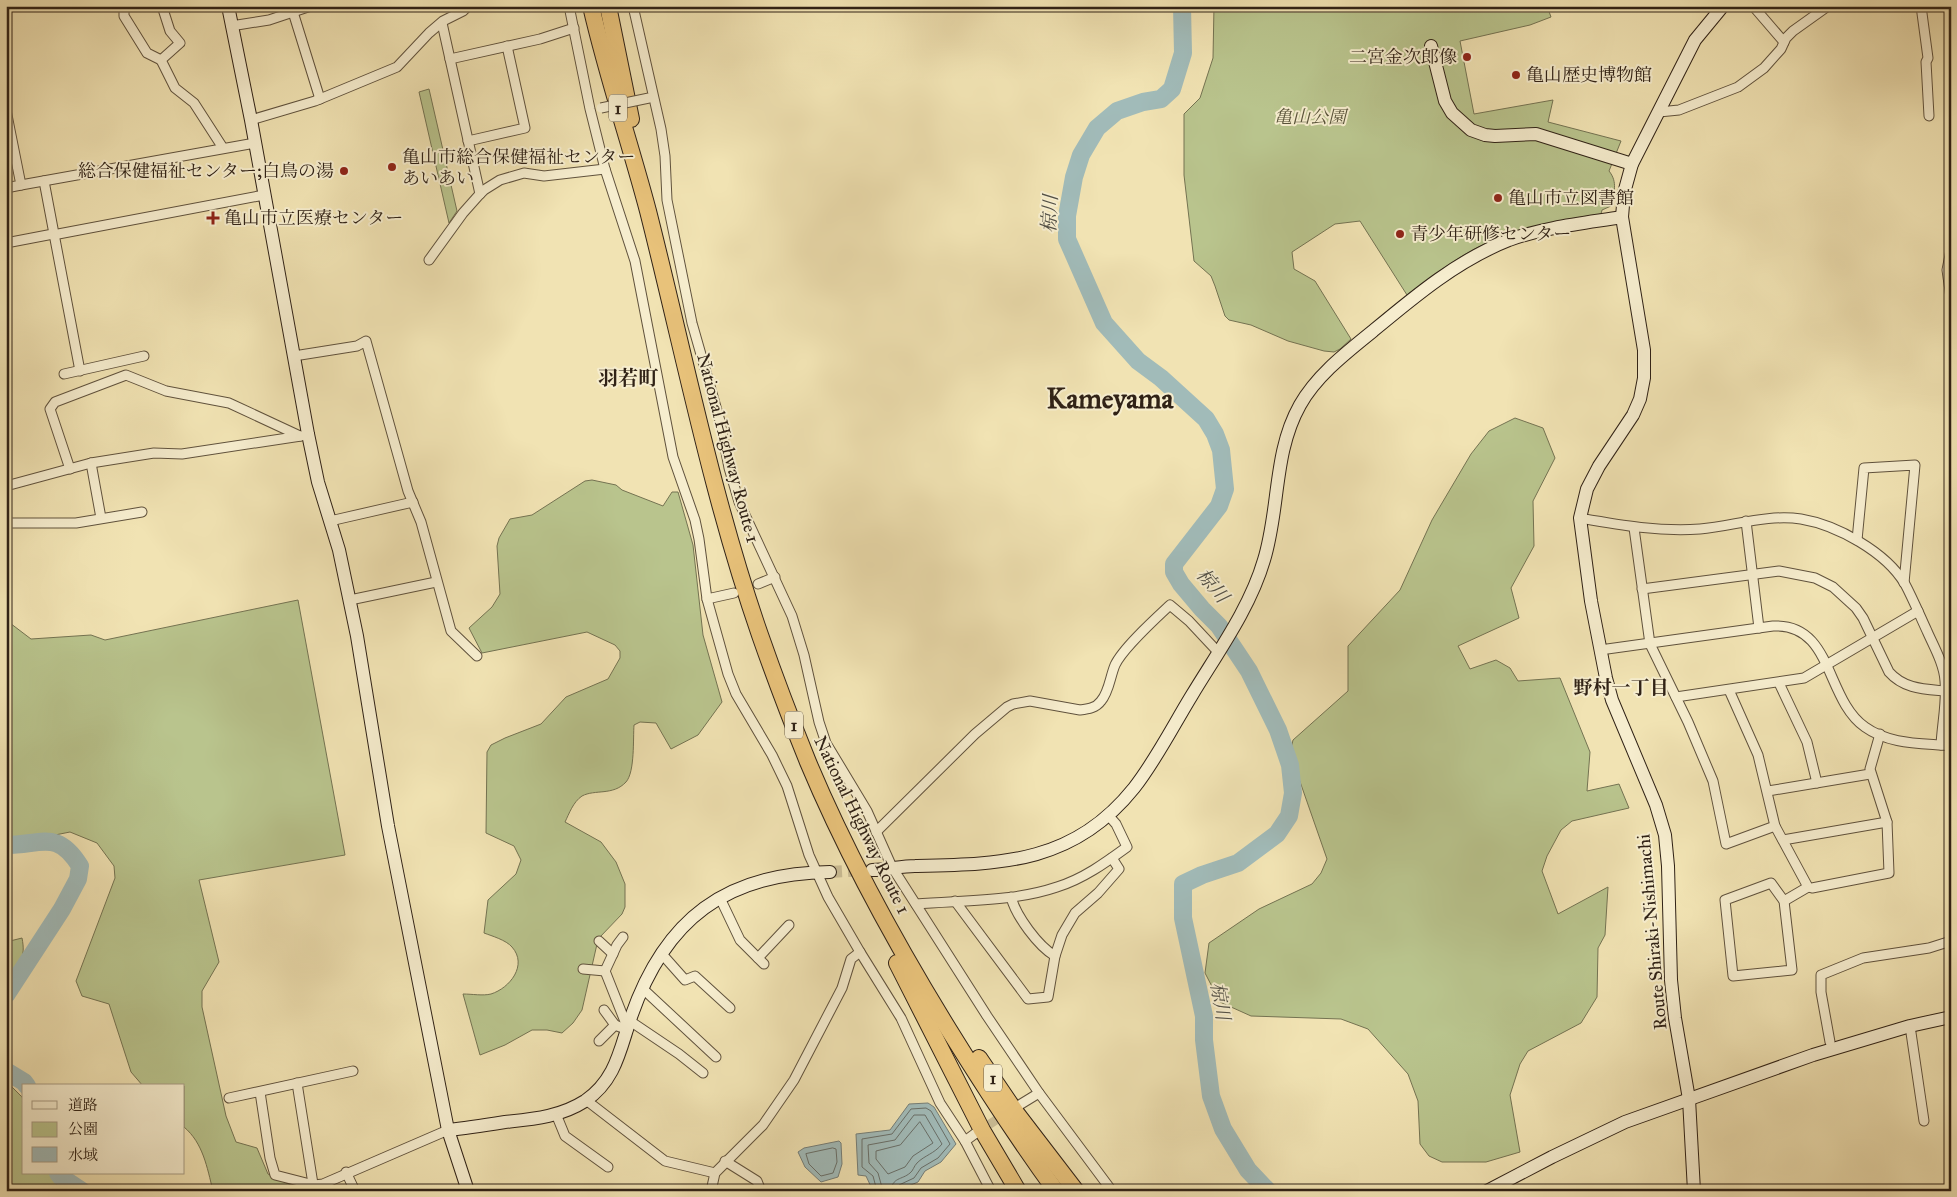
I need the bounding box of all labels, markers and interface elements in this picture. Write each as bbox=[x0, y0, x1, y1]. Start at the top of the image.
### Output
place label: 二宮金次郎像 bbox=[1349, 46, 1457, 68]
marker: 二宮金次郎像 bbox=[1461, 51, 1473, 63]
place label: 亀山歴史博物館 bbox=[1526, 64, 1652, 86]
marker: 亀山歴史博物館 bbox=[1510, 69, 1522, 81]
road number: 1 bbox=[609, 95, 627, 122]
park label: 亀山公園 bbox=[1274, 106, 1349, 128]
place label: 亀山市総合保健福祉センター あいあい bbox=[402, 146, 635, 189]
place label: 総合保健福祉センター;白鳥の湯 bbox=[78, 160, 334, 182]
marker: 亀山市総合保健福祉センター あいあい bbox=[386, 161, 398, 173]
marker: 総合保健福祉センター;白鳥の湯 bbox=[338, 165, 350, 177]
place label: 亀山市立図書館 bbox=[1508, 187, 1634, 209]
water label: 椋川 bbox=[1037, 192, 1062, 234]
marker: 亀山市立図書館 bbox=[1492, 192, 1504, 204]
place label: 亀山市立医療センター bbox=[224, 207, 403, 229]
marker: 亀山市立医療センター bbox=[206, 211, 220, 225]
place label: 青少年研修センター bbox=[1410, 223, 1571, 245]
marker: 青少年研修センター bbox=[1394, 228, 1406, 240]
street label: National Highway Route 1 bbox=[691, 351, 764, 545]
district label: 羽若町 bbox=[598, 366, 659, 390]
district label: Kameyama bbox=[1047, 381, 1175, 416]
water label: 椋川 bbox=[1192, 563, 1235, 609]
district label: 野村一丁目 bbox=[1573, 676, 1669, 699]
road number: 1 bbox=[785, 712, 803, 738]
street label: National Highway Route 1 bbox=[808, 732, 915, 918]
street label: Route Shiraki-Nishimachi bbox=[1632, 833, 1672, 1031]
water label: 椋川 bbox=[1206, 980, 1235, 1024]
road number: 1 bbox=[984, 1064, 1002, 1092]
legend bbox=[22, 1084, 185, 1174]
text: 道路 bbox=[68, 1096, 98, 1114]
text: 公園 bbox=[68, 1120, 98, 1138]
text: 水域 bbox=[68, 1146, 98, 1164]

